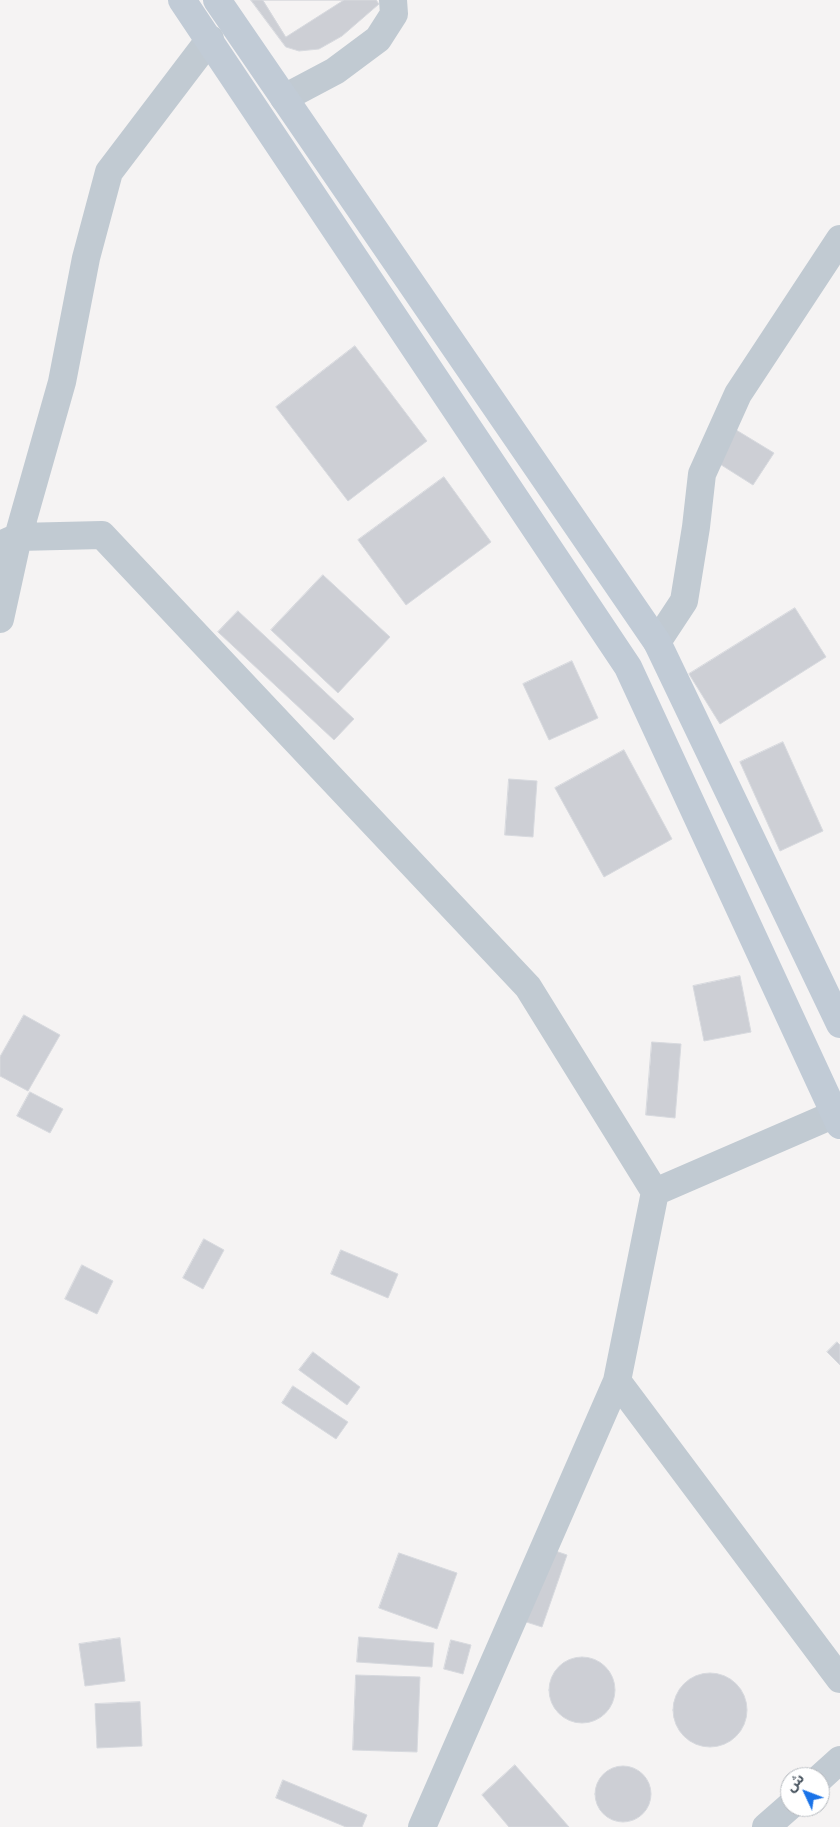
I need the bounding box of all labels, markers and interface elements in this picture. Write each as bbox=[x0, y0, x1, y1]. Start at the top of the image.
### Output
north arrow bbox=[780, 1767, 830, 1817]
text: ش bbox=[782, 1769, 808, 1796]

